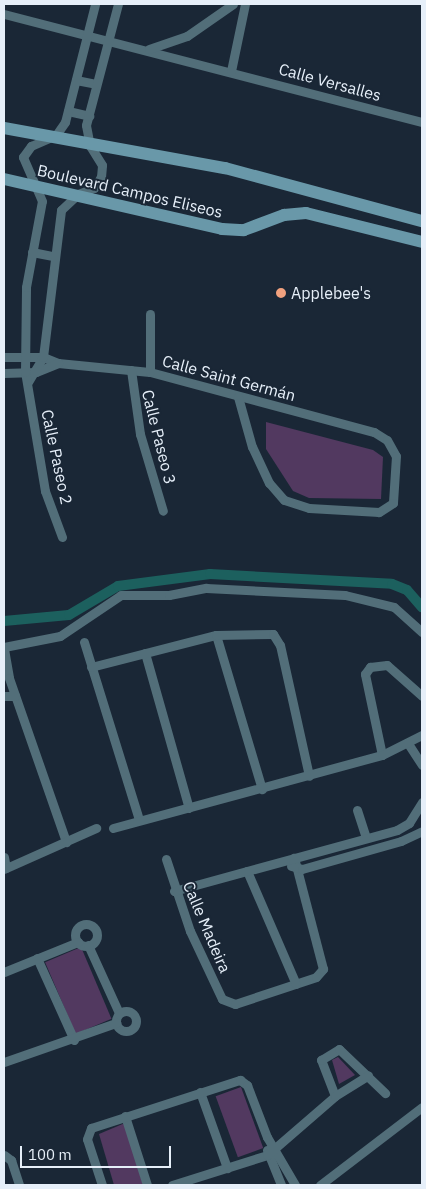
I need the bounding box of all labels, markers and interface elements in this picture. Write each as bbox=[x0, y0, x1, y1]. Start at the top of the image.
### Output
street label: Calle Versalles bbox=[277, 59, 383, 105]
street label: Boulevard Campos Eliseos bbox=[35, 160, 225, 222]
place label: Applebee's bbox=[291, 283, 371, 303]
marker: Applebee's bbox=[275, 287, 287, 299]
street label: Calle Saint Germán bbox=[160, 351, 298, 405]
street label: Calle Paseo 3 bbox=[138, 388, 180, 486]
street label: Calle Paseo 2 bbox=[38, 408, 76, 506]
street label: Calle Madeira bbox=[179, 878, 235, 976]
scale bar bbox=[22, 1136, 174, 1168]
text: 100 m bbox=[28, 1145, 72, 1164]

